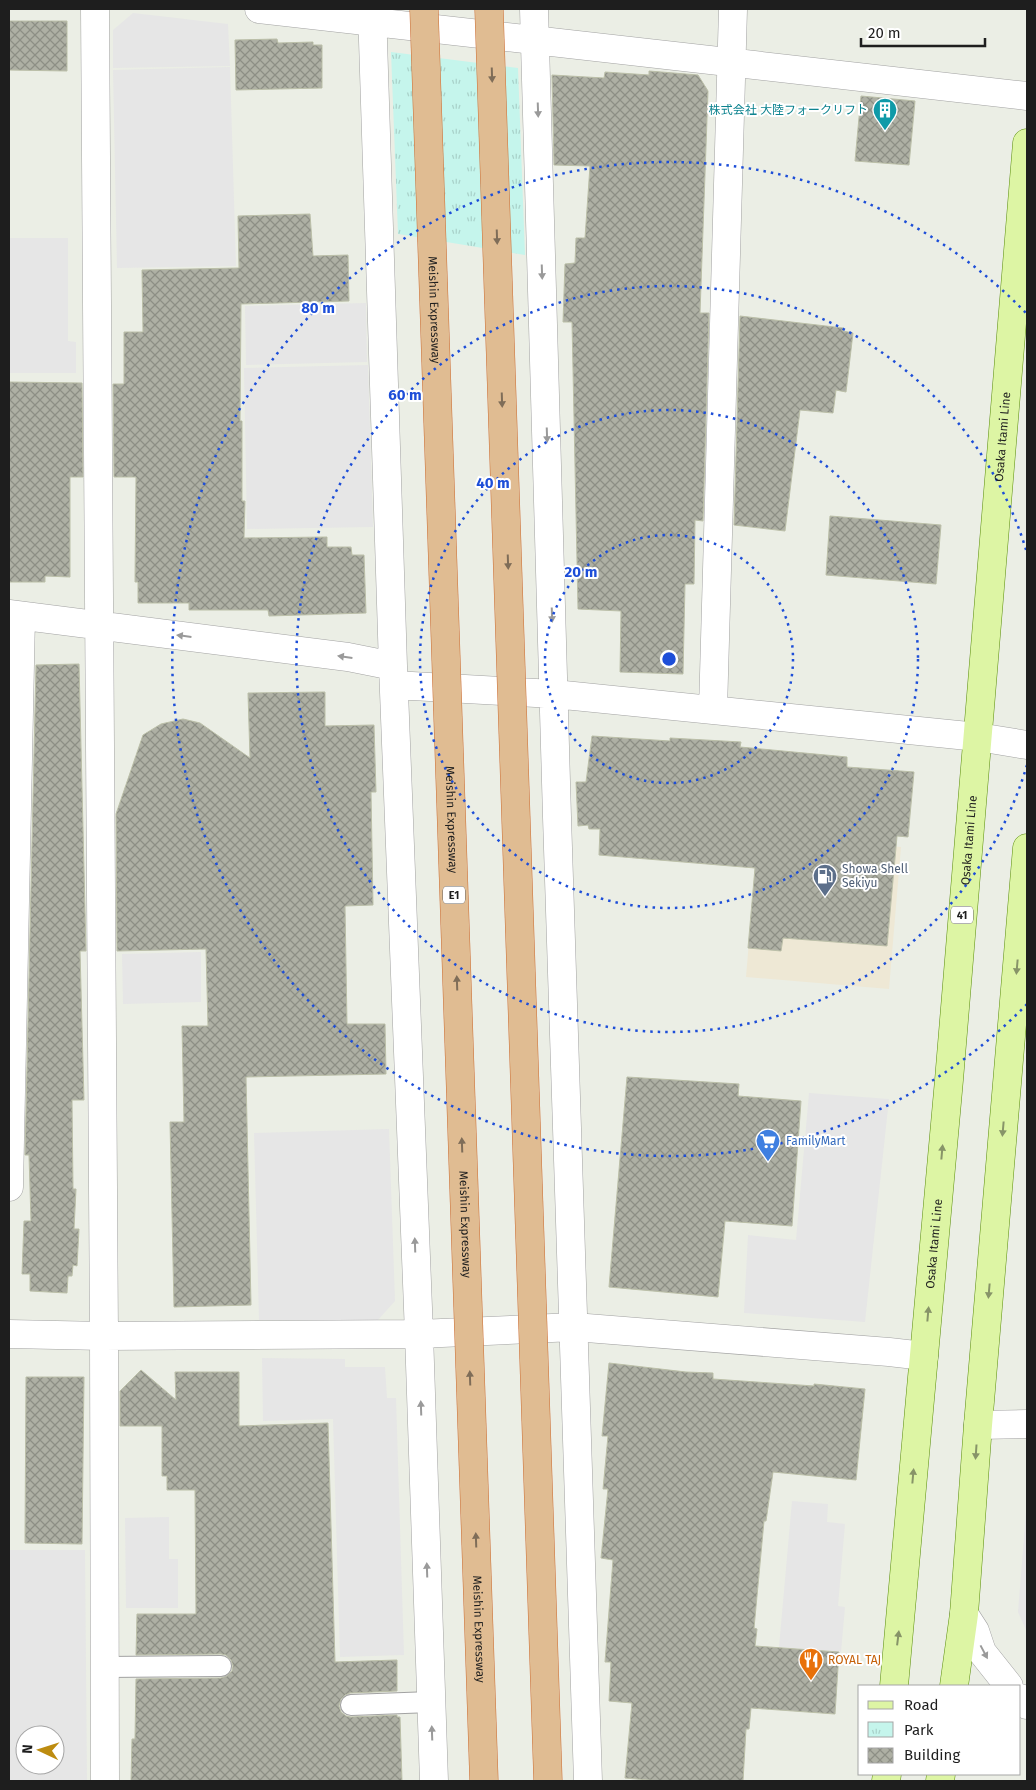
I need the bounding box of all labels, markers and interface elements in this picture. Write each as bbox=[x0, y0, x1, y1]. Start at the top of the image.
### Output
scale bar bbox=[861, 15, 985, 47]
text: 20 m bbox=[868, 24, 901, 42]
one-way arrow bbox=[488, 67, 496, 83]
building icon: 株式会社 大陸フォークリフト bbox=[872, 97, 898, 131]
one-way arrow bbox=[534, 102, 542, 118]
place label: 株式会社 大陸フォークリフト bbox=[709, 103, 868, 117]
one-way arrow bbox=[493, 230, 501, 246]
street label: Meishin Expressway bbox=[425, 256, 443, 364]
one-way arrow bbox=[538, 265, 546, 281]
text: 80 m bbox=[301, 299, 335, 317]
text: 60 m bbox=[388, 386, 422, 404]
street label: Osaka Itami Line bbox=[992, 391, 1013, 482]
one-way arrow bbox=[499, 392, 507, 408]
one-way arrow bbox=[543, 427, 551, 443]
text: 40 m bbox=[476, 474, 510, 492]
one-way arrow bbox=[504, 554, 512, 570]
text: 20 m bbox=[565, 563, 597, 581]
one-way arrow bbox=[548, 607, 556, 623]
one-way arrow bbox=[175, 632, 191, 640]
centre of rings bbox=[660, 650, 678, 668]
one-way arrow bbox=[337, 653, 353, 661]
street label: Meishin Expressway bbox=[443, 766, 460, 874]
street label: Osaka Itami Line bbox=[958, 795, 980, 886]
place label: Showa Shell Sekiyu bbox=[842, 862, 908, 890]
fuel station icon: Showa Shell Sekiyu bbox=[812, 863, 838, 897]
road number: E1 bbox=[443, 886, 465, 904]
road number: 41 bbox=[951, 906, 973, 924]
one-way arrow bbox=[1013, 959, 1021, 975]
one-way arrow bbox=[452, 975, 460, 991]
one-way arrow bbox=[999, 1121, 1007, 1137]
supermarket icon: FamilyMart bbox=[755, 1128, 781, 1162]
place label: FamilyMart bbox=[786, 1134, 846, 1148]
one-way arrow bbox=[458, 1137, 466, 1153]
one-way arrow bbox=[939, 1144, 947, 1160]
street label: Meishin Expressway bbox=[456, 1170, 474, 1278]
street label: Osaka Itami Line bbox=[923, 1198, 945, 1289]
one-way arrow bbox=[411, 1237, 419, 1253]
one-way arrow bbox=[985, 1283, 993, 1299]
one-way arrow bbox=[924, 1306, 932, 1322]
one-way arrow bbox=[466, 1369, 474, 1385]
one-way arrow bbox=[417, 1399, 425, 1415]
one-way arrow bbox=[971, 1445, 979, 1461]
one-way arrow bbox=[909, 1468, 917, 1484]
one-way arrow bbox=[472, 1532, 480, 1548]
one-way arrow bbox=[422, 1562, 430, 1578]
street label: Meishin Expressway bbox=[470, 1575, 488, 1683]
one-way arrow bbox=[894, 1629, 902, 1645]
one-way arrow bbox=[980, 1644, 988, 1659]
restaurant icon: ROYAL TAJ bbox=[798, 1647, 824, 1681]
place label: ROYAL TAJ bbox=[828, 1653, 881, 1667]
legend bbox=[858, 1685, 1021, 1775]
text: Road bbox=[904, 1696, 939, 1714]
text: Park bbox=[904, 1721, 934, 1739]
one-way arrow bbox=[428, 1724, 436, 1740]
north arrow bbox=[15, 1725, 65, 1775]
text: N bbox=[19, 1744, 36, 1754]
text: Building bbox=[904, 1746, 960, 1764]

